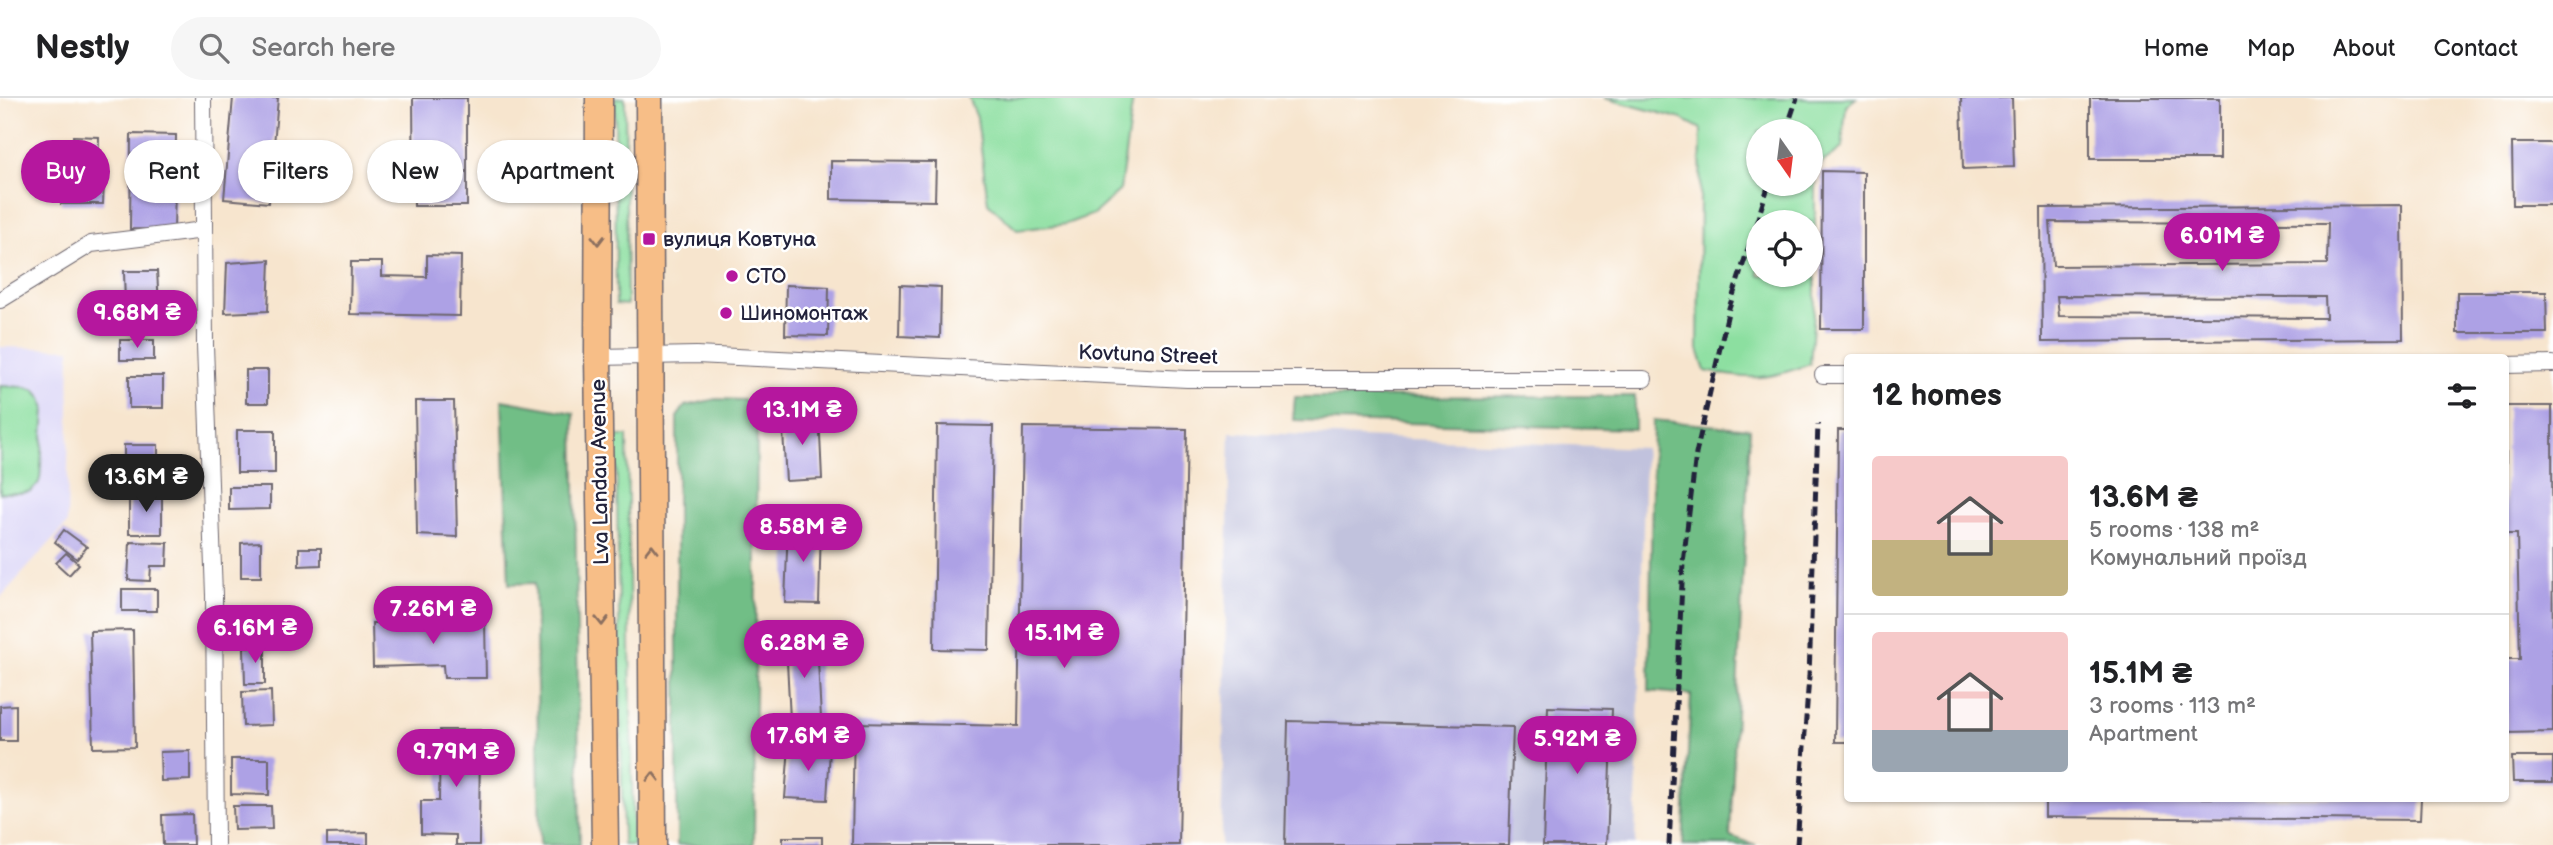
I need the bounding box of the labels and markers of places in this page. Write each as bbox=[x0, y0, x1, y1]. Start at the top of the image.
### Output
pin: 6.01M ₴ bbox=[2157, 214, 2287, 273]
place label: вулиця Ковтуна bbox=[663, 227, 817, 252]
marker: вулиця Ковтуна bbox=[641, 231, 657, 247]
place label: СТО bbox=[746, 264, 786, 289]
marker: СТО bbox=[724, 268, 740, 284]
pin: 9.68M ₴ bbox=[72, 290, 202, 350]
place label: Шиномонтаж bbox=[740, 301, 868, 326]
marker: Шиномонтаж bbox=[718, 305, 734, 321]
pin: 13.1M ₴ bbox=[737, 388, 867, 447]
pin: 13.6M ₴ bbox=[81, 454, 211, 514]
pin: 8.58M ₴ bbox=[738, 504, 868, 564]
pin: 7.26M ₴ bbox=[368, 587, 498, 646]
pin: 6.16M ₴ bbox=[190, 606, 320, 665]
pin: 15.1M ₴ bbox=[999, 610, 1129, 670]
pin: 6.28M ₴ bbox=[739, 620, 869, 680]
pin: 17.6M ₴ bbox=[743, 714, 873, 773]
pin: 5.92M ₴ bbox=[1512, 716, 1642, 776]
pin: 9.79M ₴ bbox=[391, 730, 521, 789]

